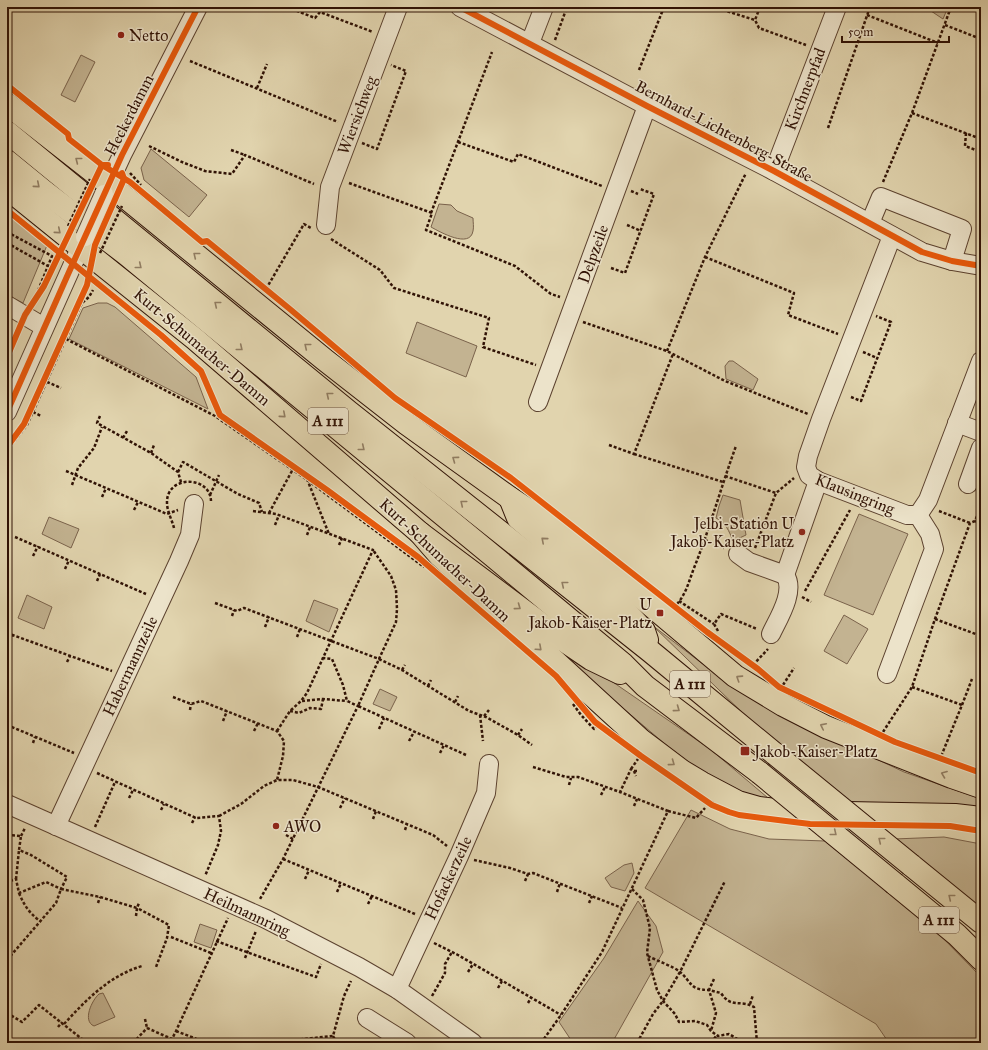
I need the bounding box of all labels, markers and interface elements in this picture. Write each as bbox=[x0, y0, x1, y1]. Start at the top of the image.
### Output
scale bar bbox=[842, 18, 949, 44]
text: 50 m bbox=[848, 25, 873, 39]
place label: Netto bbox=[129, 26, 169, 45]
marker: Netto bbox=[116, 30, 126, 40]
street label: Kirchnerpfad bbox=[781, 45, 829, 133]
street label: Heckerdamm bbox=[100, 71, 158, 159]
street label: Wiersichweg bbox=[333, 73, 382, 157]
street label: Bernhard-Lichtenberg-Straße bbox=[632, 76, 816, 187]
one-way arrow bbox=[76, 158, 83, 165]
one-way arrow bbox=[32, 181, 40, 188]
street label: Delpzeile bbox=[574, 222, 612, 286]
one-way arrow bbox=[54, 226, 61, 233]
one-way arrow bbox=[193, 252, 201, 259]
one-way arrow bbox=[135, 261, 142, 268]
street label: Kurt-Schumacher-Damm bbox=[130, 284, 275, 410]
one-way arrow bbox=[215, 301, 222, 308]
one-way arrow bbox=[235, 343, 242, 350]
one-way arrow bbox=[305, 344, 312, 351]
one-way arrow bbox=[326, 393, 333, 400]
road number: A 111 bbox=[308, 408, 348, 434]
one-way arrow bbox=[279, 410, 286, 417]
one-way arrow bbox=[357, 444, 365, 451]
one-way arrow bbox=[453, 456, 460, 463]
street label: Klausingring bbox=[812, 469, 898, 520]
street label: Kurt-Schumacher-Damm bbox=[375, 494, 515, 626]
one-way arrow bbox=[460, 500, 467, 507]
place label: Jelbi-Station U Jakob-Kaiser-Platz bbox=[668, 514, 795, 552]
marker: Jelbi-Station U Jakob-Kaiser-Platz bbox=[797, 527, 807, 537]
one-way arrow bbox=[541, 537, 548, 544]
one-way arrow bbox=[562, 582, 569, 589]
place label: U Jakob-Kaiser-Platz bbox=[526, 595, 653, 633]
one-way arrow bbox=[514, 602, 521, 610]
marker: U Jakob-Kaiser-Platz bbox=[655, 608, 665, 618]
street label: Habermannzeile bbox=[99, 613, 162, 719]
one-way arrow bbox=[534, 643, 541, 650]
road number: A 111 bbox=[670, 671, 710, 697]
one-way arrow bbox=[736, 675, 743, 682]
one-way arrow bbox=[672, 705, 679, 712]
one-way arrow bbox=[820, 723, 828, 731]
place label: Jakob-Kaiser-Platz bbox=[752, 742, 878, 762]
marker: Jakob-Kaiser-Platz bbox=[739, 745, 751, 757]
one-way arrow bbox=[668, 759, 675, 766]
one-way arrow bbox=[941, 771, 948, 779]
place label: AWO bbox=[283, 817, 321, 836]
marker: AWO bbox=[271, 821, 281, 831]
one-way arrow bbox=[829, 828, 836, 835]
street label: Hofackerzeile bbox=[420, 833, 476, 923]
one-way arrow bbox=[878, 838, 885, 845]
street label: Heilmannring bbox=[200, 884, 294, 941]
one-way arrow bbox=[948, 895, 955, 902]
road number: A 111 bbox=[919, 907, 959, 933]

